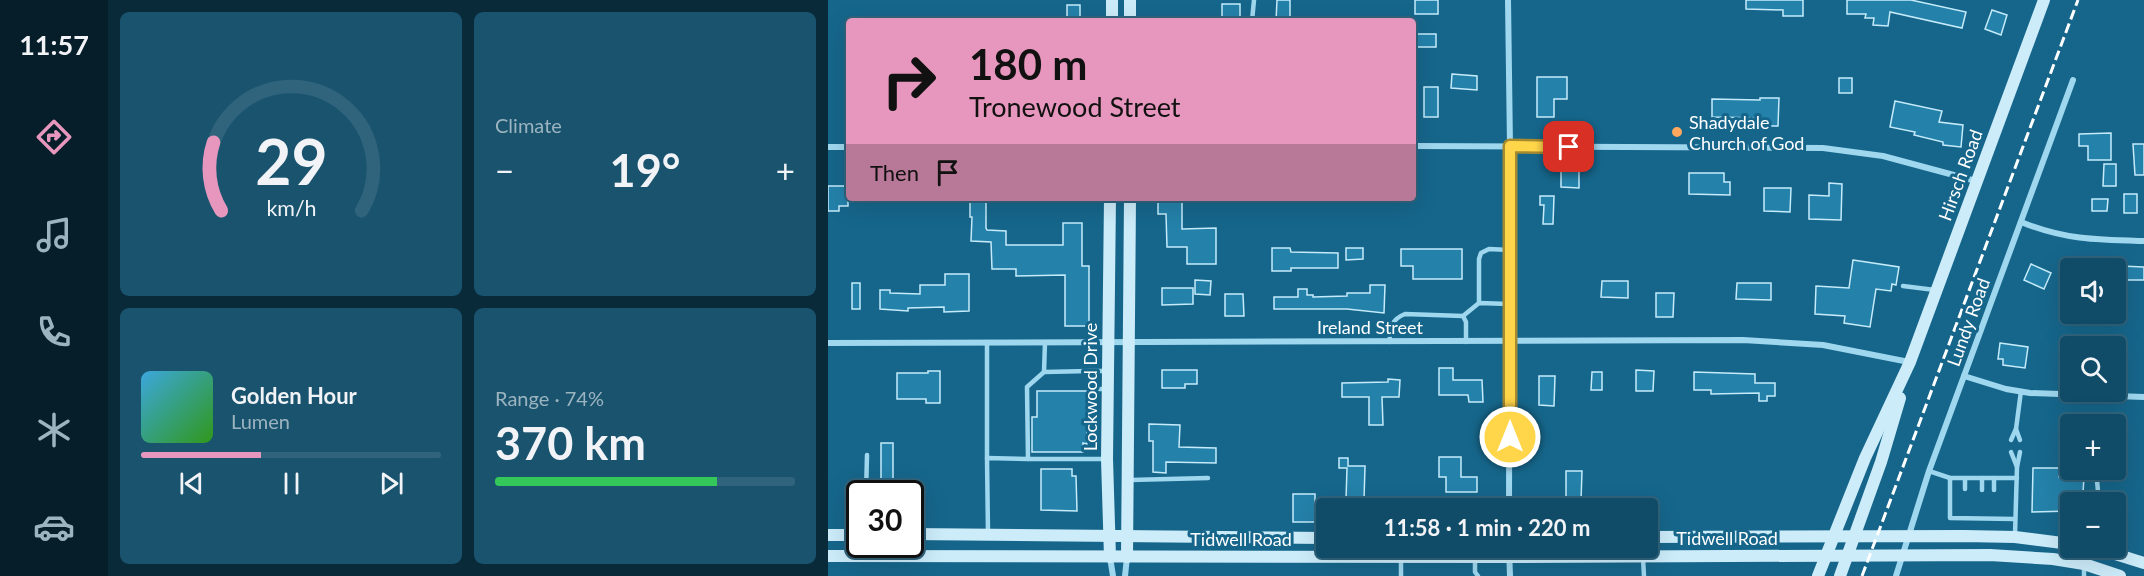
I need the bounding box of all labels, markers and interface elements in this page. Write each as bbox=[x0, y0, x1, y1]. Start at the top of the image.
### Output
text: 11:57 bbox=[19, 28, 89, 61]
text: 180 m bbox=[969, 39, 1087, 89]
icon: right bbox=[870, 42, 948, 120]
text: Tronewood Street bbox=[969, 90, 1181, 123]
place label: Shadydale Church of God bbox=[1689, 111, 1804, 154]
text: Climate bbox=[495, 113, 562, 137]
icon: directions bbox=[33, 116, 75, 158]
pin bbox=[1543, 121, 1594, 172]
text: 29 bbox=[255, 123, 327, 198]
marker: Shadydale Church of God bbox=[1670, 125, 1684, 139]
street label: Hirsch Road bbox=[1933, 126, 1987, 224]
icon: arrive bbox=[1552, 130, 1585, 163]
text: 19° bbox=[610, 143, 680, 197]
text: − bbox=[495, 150, 514, 190]
text: + bbox=[776, 150, 795, 190]
icon: arrive bbox=[931, 156, 964, 189]
text: Then bbox=[870, 159, 919, 186]
text: km/h bbox=[266, 195, 316, 221]
icon: music bbox=[33, 214, 75, 256]
map controls bbox=[2060, 258, 2126, 558]
button: sound bbox=[2060, 258, 2126, 324]
street label: Lundy Road bbox=[1942, 275, 1994, 369]
icon: phone bbox=[33, 311, 75, 353]
street label: Ireland Street bbox=[1317, 316, 1423, 338]
street label: Lockwood Drive bbox=[1079, 323, 1101, 451]
button: search bbox=[2060, 336, 2126, 402]
text: Golden Hour bbox=[231, 382, 357, 409]
text: Range · 74% bbox=[495, 386, 604, 410]
position arrow bbox=[1478, 405, 1542, 469]
icon: climate bbox=[33, 409, 75, 451]
text: Lumen bbox=[231, 409, 290, 433]
button: + bbox=[2060, 414, 2126, 480]
text: 370 km bbox=[495, 416, 646, 470]
icon: previous bbox=[175, 467, 208, 500]
icon: pause bbox=[275, 467, 308, 500]
icon: next bbox=[375, 467, 408, 500]
speed limit sign: 30 bbox=[846, 480, 924, 558]
button: − bbox=[2060, 492, 2126, 558]
icon: car bbox=[33, 506, 75, 548]
text: 11:58 · 1 min · 220 m bbox=[1384, 514, 1590, 541]
street label: Tidwell Road bbox=[1676, 527, 1778, 549]
street label: Tidwell Road bbox=[1190, 528, 1292, 550]

